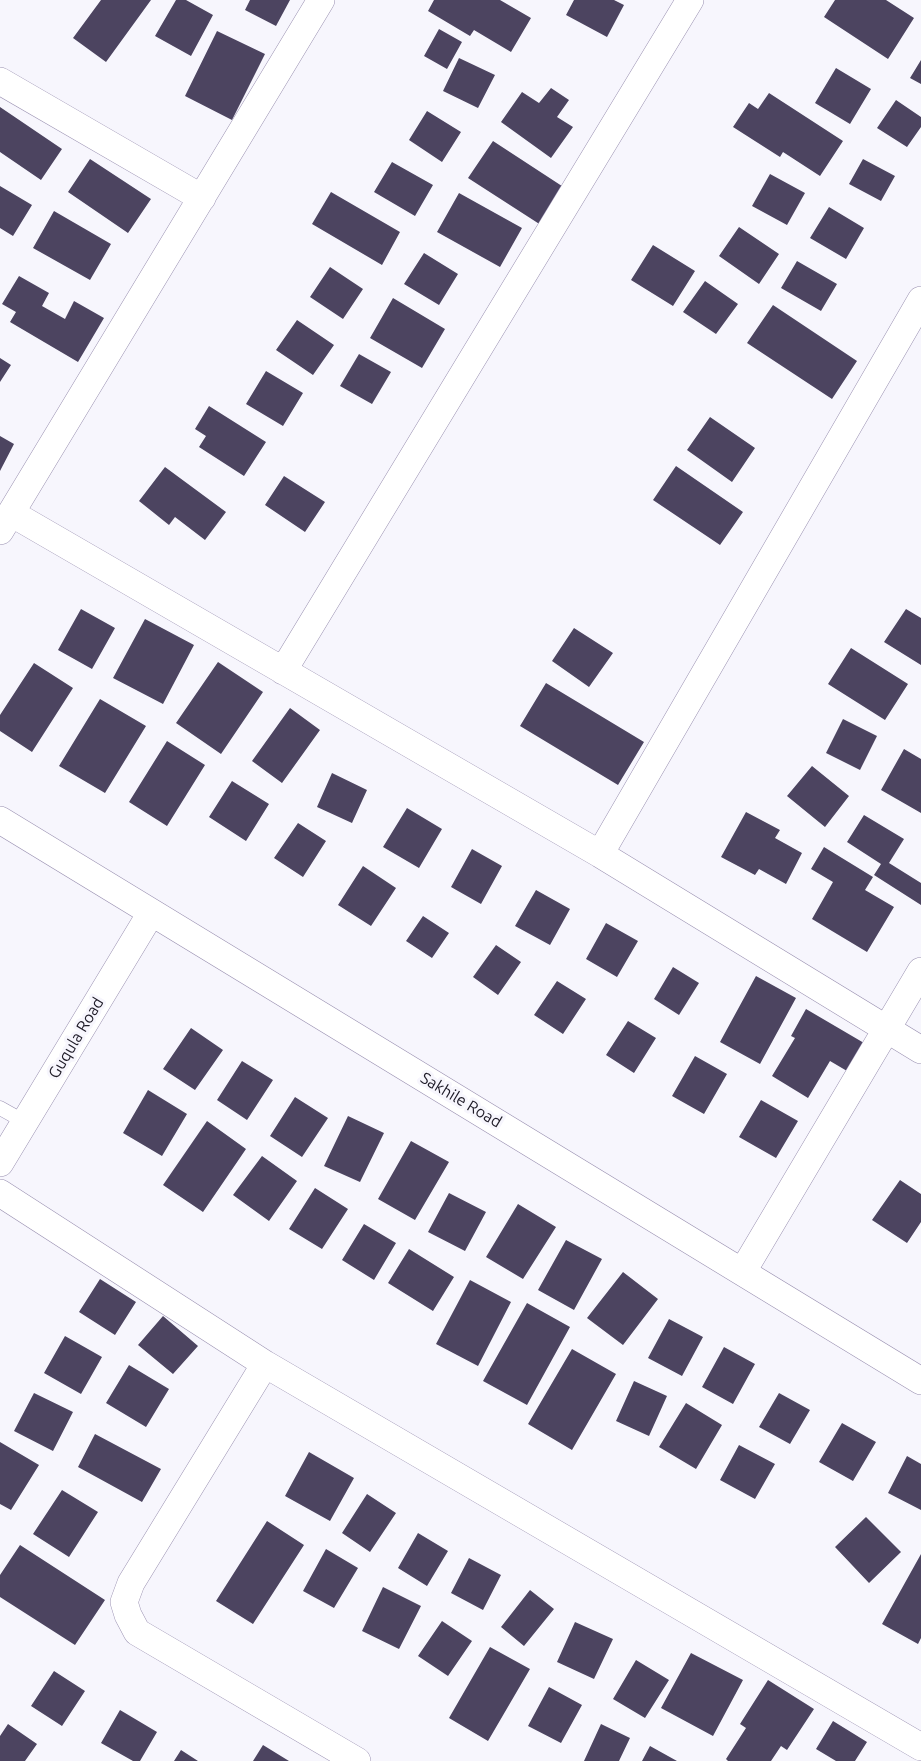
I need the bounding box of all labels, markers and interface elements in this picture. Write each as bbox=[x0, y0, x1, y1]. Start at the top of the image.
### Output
street label: Guqula Road bbox=[44, 994, 108, 1082]
street label: Sakhile Road bbox=[417, 1068, 505, 1132]

